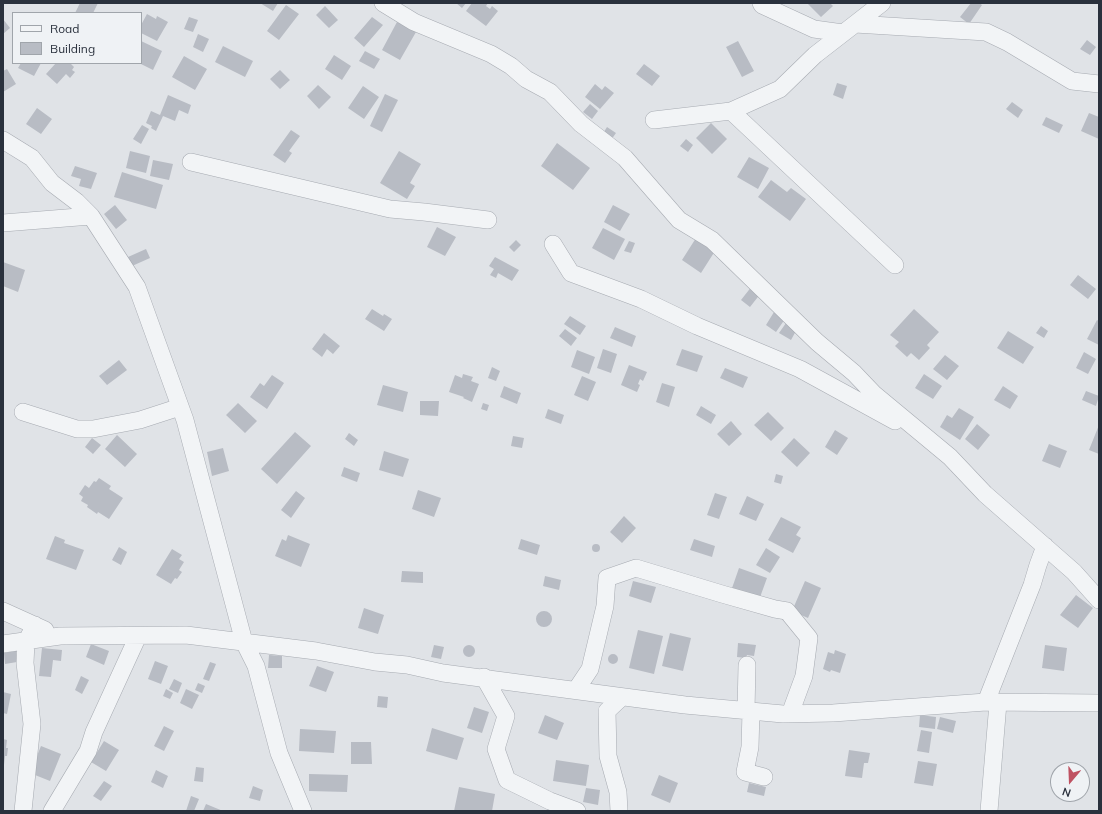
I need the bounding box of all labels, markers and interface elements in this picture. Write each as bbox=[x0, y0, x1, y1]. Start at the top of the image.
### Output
legend bbox=[12, 12, 142, 64]
text: Road bbox=[50, 21, 79, 36]
text: Building bbox=[50, 41, 95, 56]
north arrow bbox=[1050, 762, 1090, 802]
text: N bbox=[1060, 784, 1073, 800]

